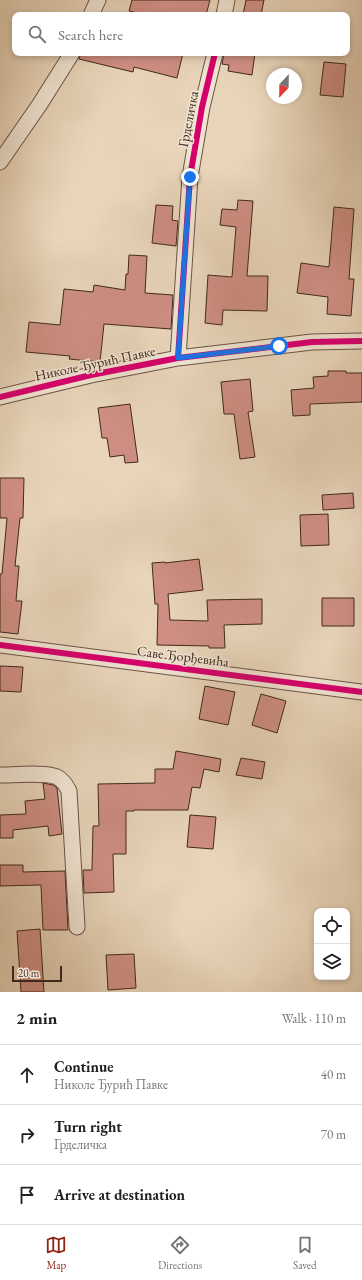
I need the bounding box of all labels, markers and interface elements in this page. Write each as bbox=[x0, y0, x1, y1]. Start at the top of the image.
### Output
search box bbox=[12, 12, 350, 56]
icon: search bbox=[26, 23, 48, 45]
text: Search here bbox=[58, 25, 123, 44]
north arrow bbox=[266, 68, 302, 104]
street label: Грделичка bbox=[174, 89, 202, 149]
route end bbox=[181, 168, 199, 186]
route start bbox=[270, 337, 288, 355]
street label: Николе Ђурић Павке bbox=[33, 341, 157, 385]
street label: Саве Ђорђевића bbox=[136, 641, 230, 671]
map controls bbox=[314, 908, 350, 980]
button: locate bbox=[314, 908, 350, 944]
button: layers bbox=[314, 944, 350, 980]
scale bar bbox=[12, 964, 62, 983]
text: 20 m bbox=[18, 966, 39, 980]
text: 2 min bbox=[16, 1007, 57, 1029]
text: Walk · 110 m bbox=[282, 1010, 346, 1027]
text: Continue bbox=[54, 1057, 114, 1076]
icon: ahead bbox=[16, 1064, 38, 1086]
text: 40 m bbox=[321, 1066, 346, 1083]
text: Николе Ђурић Павке bbox=[54, 1076, 168, 1093]
text: Turn right bbox=[54, 1117, 122, 1136]
icon: right bbox=[16, 1124, 38, 1146]
text: 70 m bbox=[321, 1126, 346, 1143]
text: Грделичка bbox=[54, 1136, 107, 1153]
icon: arrive bbox=[16, 1184, 38, 1206]
text: Arrive at destination bbox=[54, 1185, 185, 1204]
tab: Map bbox=[45, 1234, 67, 1272]
tab: Directions bbox=[158, 1234, 202, 1272]
tab: Saved bbox=[293, 1234, 317, 1272]

